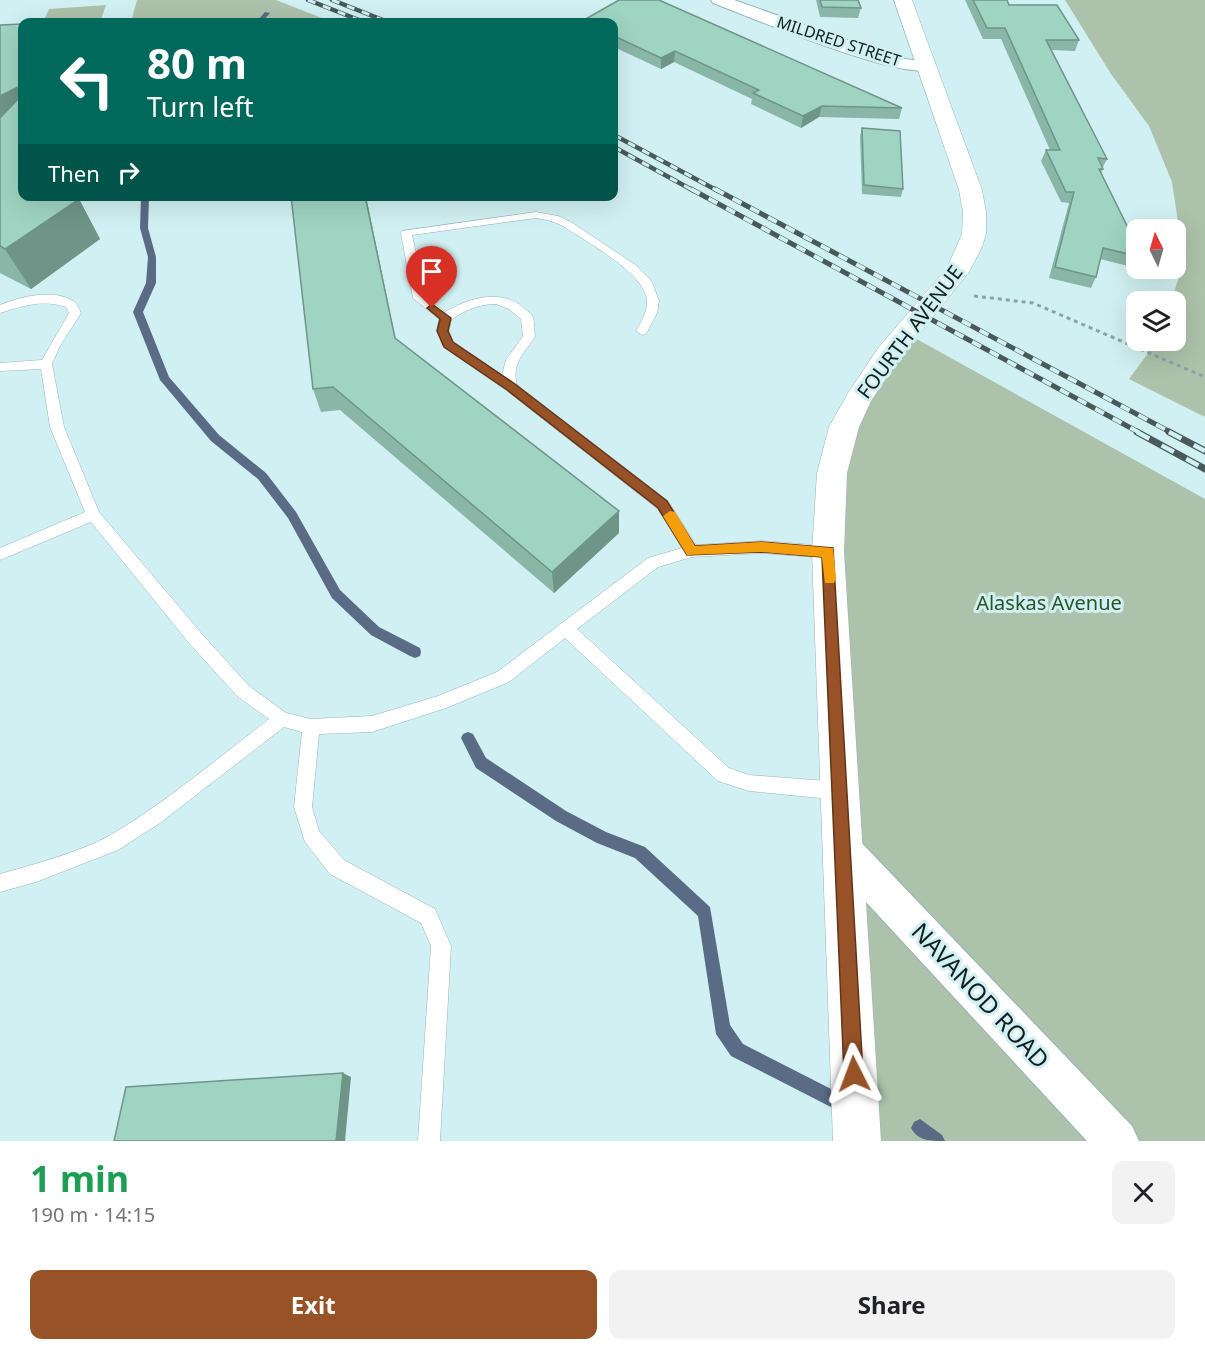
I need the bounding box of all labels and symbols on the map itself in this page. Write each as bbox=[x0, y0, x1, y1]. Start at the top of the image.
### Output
street label: MILDRED STREET bbox=[774, 11, 904, 71]
north arrow bbox=[1126, 219, 1186, 279]
pin bbox=[406, 246, 457, 308]
street label: FOURTH AVENUE bbox=[851, 260, 969, 404]
park label: Alaskas Avenue bbox=[976, 589, 1122, 616]
street label: NAVANOD ROAD bbox=[905, 915, 1057, 1075]
position arrow bbox=[822, 1042, 886, 1106]

